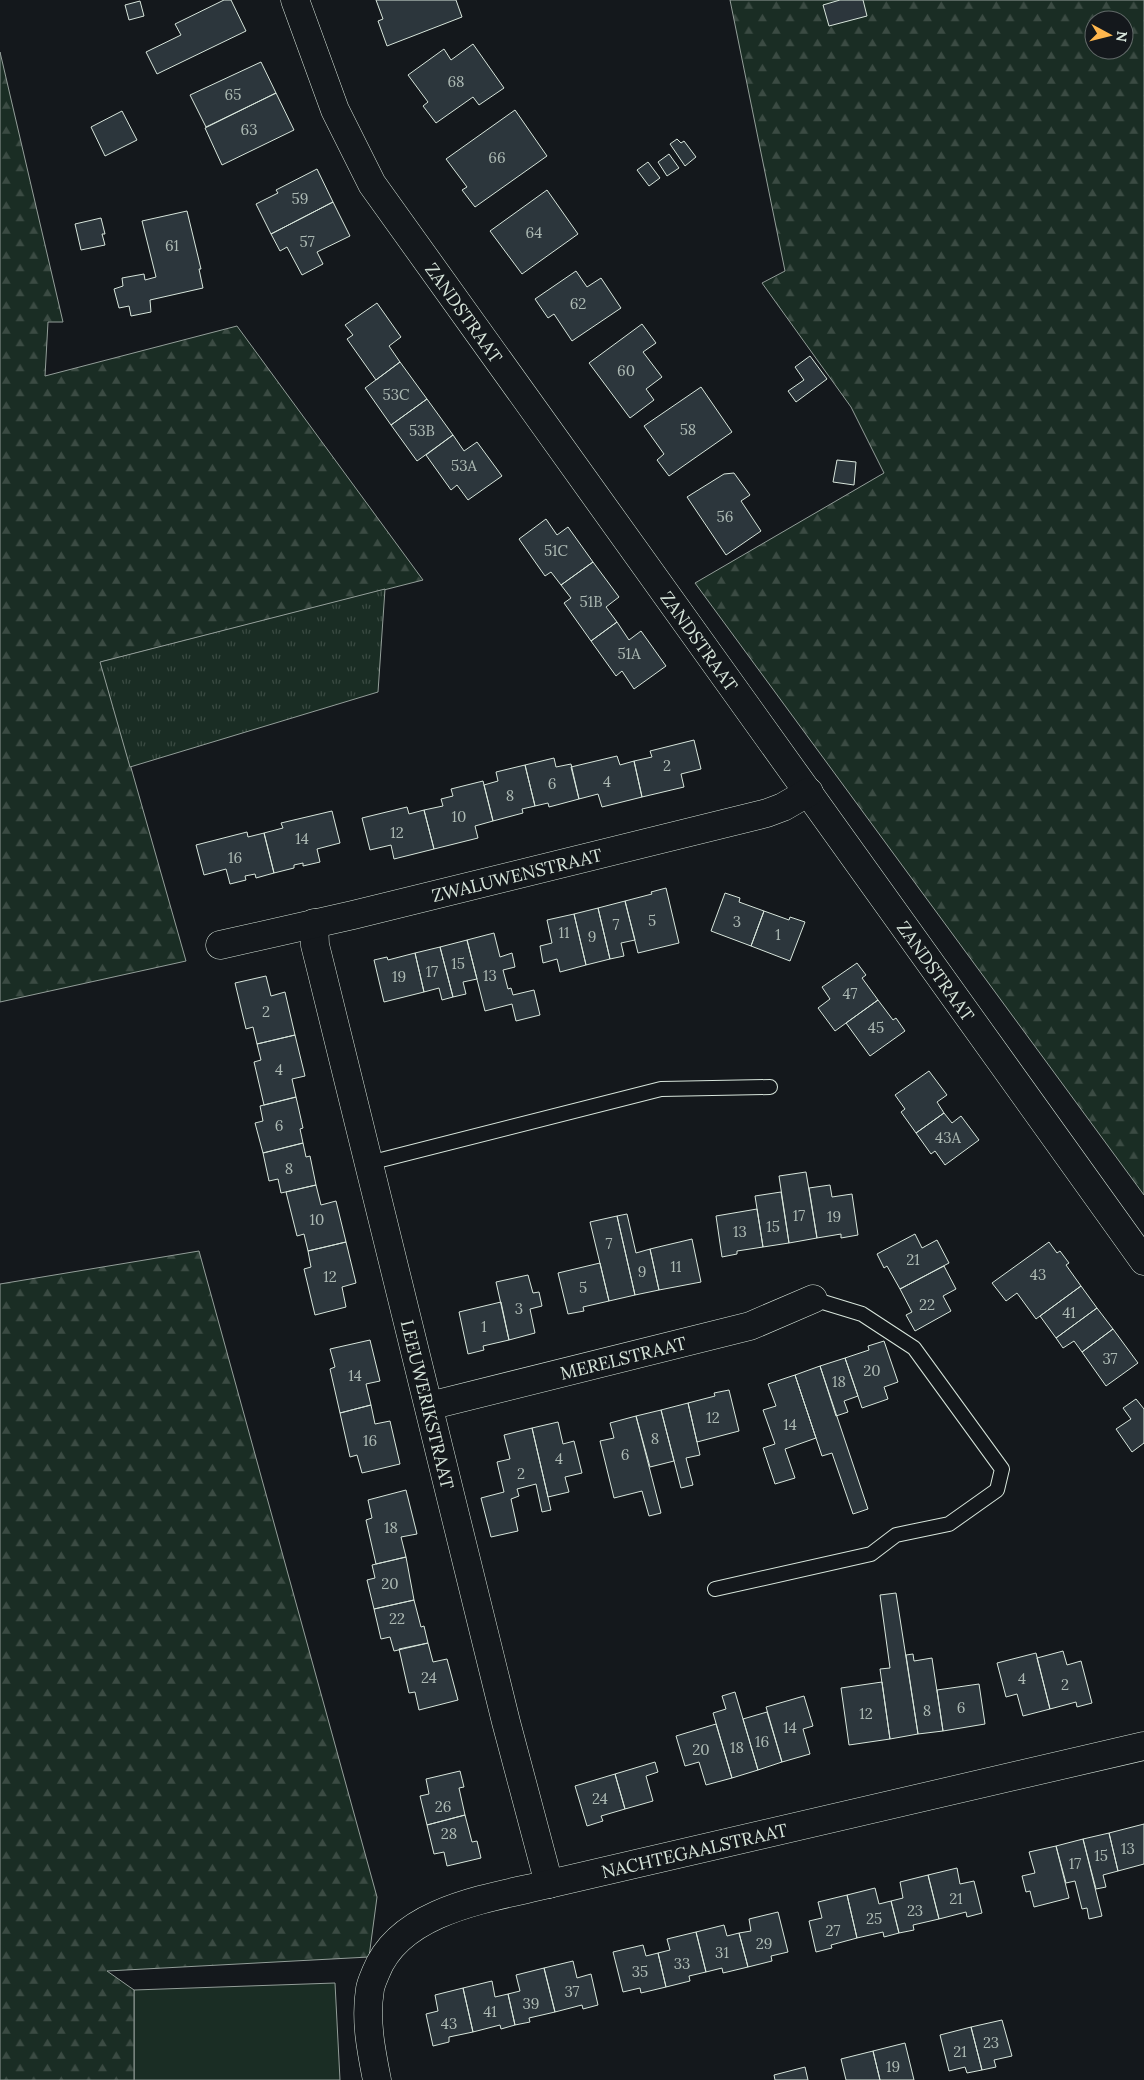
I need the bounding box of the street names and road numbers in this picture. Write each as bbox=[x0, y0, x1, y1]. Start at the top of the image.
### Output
street label: ZANDSTRAAT bbox=[421, 258, 508, 368]
street label: ZANDSTRAAT bbox=[656, 586, 743, 696]
street label: ZWALUWENSTRAAT bbox=[429, 843, 605, 907]
street label: ZANDSTRAAT bbox=[892, 916, 980, 1026]
street label: LEEUWERIKSTRAAT bbox=[396, 1317, 460, 1492]
street label: MERELSTRAAT bbox=[558, 1331, 689, 1384]
street label: NACHTEGAALSTRAAT bbox=[599, 1818, 790, 1883]

